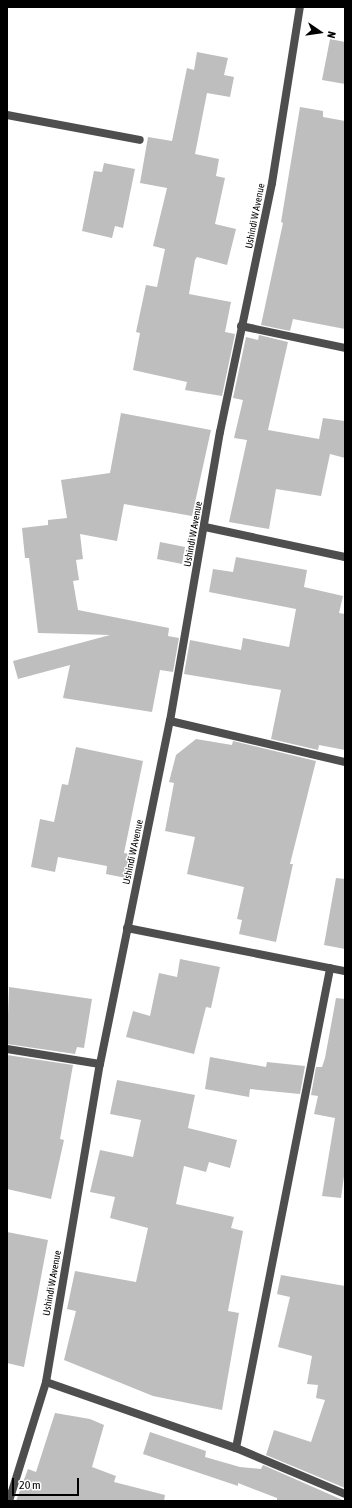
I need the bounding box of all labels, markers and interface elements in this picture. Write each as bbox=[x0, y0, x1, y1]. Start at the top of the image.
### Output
north arrow bbox=[300, 12, 340, 52]
text: N bbox=[325, 30, 338, 39]
street label: Ushindi W Avenue bbox=[243, 182, 267, 250]
street label: Ushindi W Avenue bbox=[181, 500, 205, 568]
street label: Ushindi W Avenue bbox=[120, 818, 146, 886]
street label: Ushindi W Avenue bbox=[40, 1249, 64, 1317]
scale bar bbox=[14, 1470, 81, 1496]
text: 20 m bbox=[19, 1478, 41, 1492]

